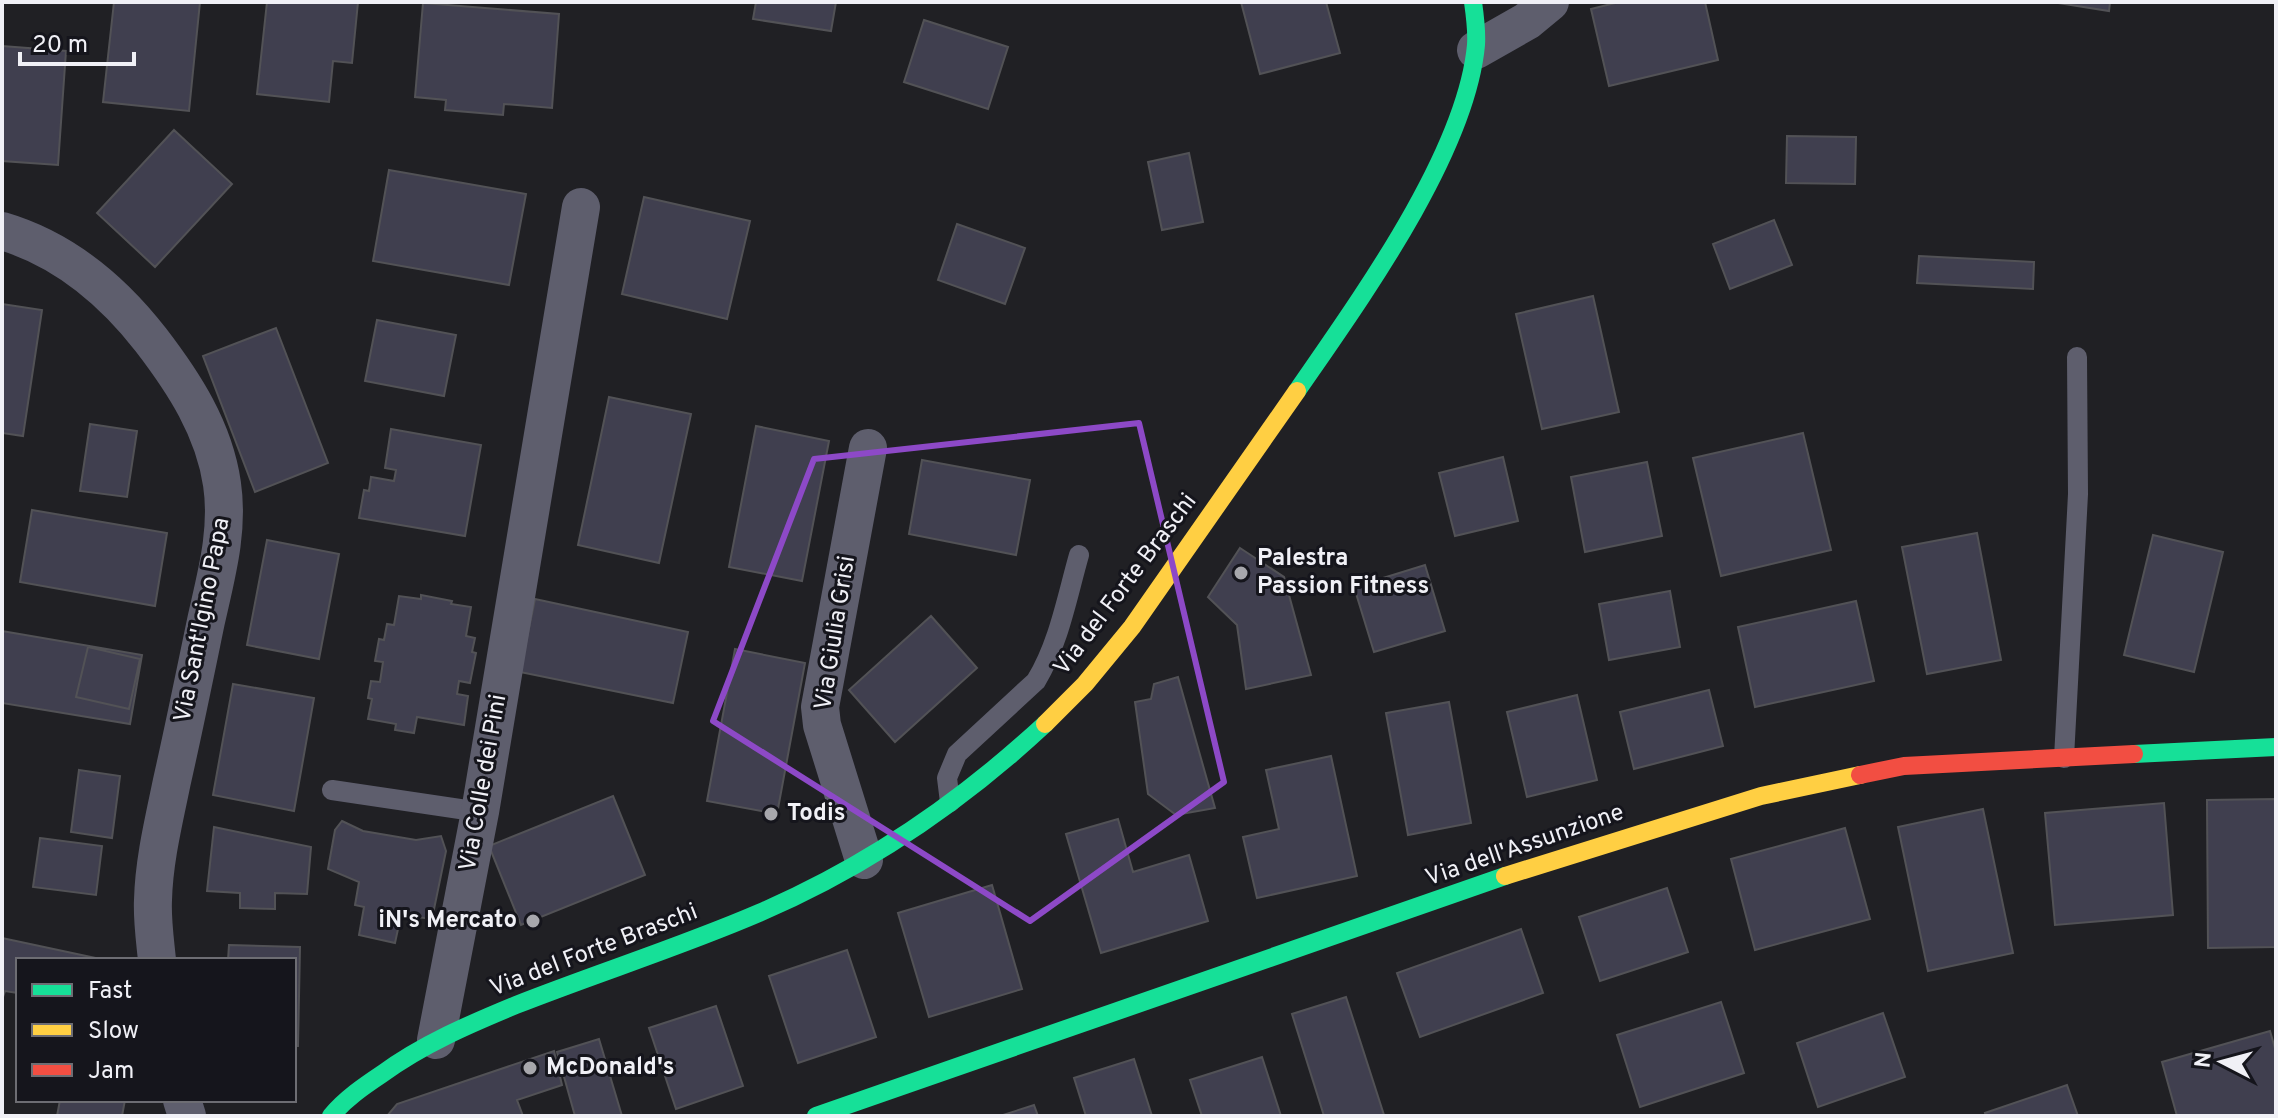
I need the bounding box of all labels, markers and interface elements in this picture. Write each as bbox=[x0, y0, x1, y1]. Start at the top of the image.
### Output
scale bar bbox=[20, 16, 134, 66]
text: 20 m bbox=[32, 31, 88, 61]
street label: Via del Forte Braschi bbox=[1048, 488, 1204, 682]
street label: Via Sant'Igino Papa bbox=[168, 515, 238, 725]
place label: Palestra Passion Fitness bbox=[1257, 544, 1429, 602]
street label: Via Giulia Grisi bbox=[809, 554, 863, 712]
marker: Palestra Passion Fitness bbox=[1232, 564, 1250, 582]
street label: Via Colle dei Pini bbox=[454, 692, 514, 874]
street label: Via dell'Assunzione bbox=[1422, 798, 1628, 894]
place label: Todis bbox=[787, 799, 846, 829]
marker: Todis bbox=[762, 805, 780, 823]
street label: Via del Forte Braschi bbox=[486, 898, 702, 1004]
place label: iN's Mercato bbox=[378, 906, 517, 936]
marker: iN's Mercato bbox=[524, 912, 542, 930]
legend bbox=[16, 958, 296, 1102]
text: Fast bbox=[88, 977, 132, 1007]
text: Slow bbox=[88, 1017, 139, 1047]
north arrow bbox=[2182, 1022, 2262, 1102]
text: N bbox=[2190, 1051, 2219, 1069]
place label: McDonald's bbox=[546, 1053, 675, 1083]
text: Jam bbox=[88, 1057, 134, 1087]
marker: McDonald's bbox=[521, 1059, 539, 1077]

